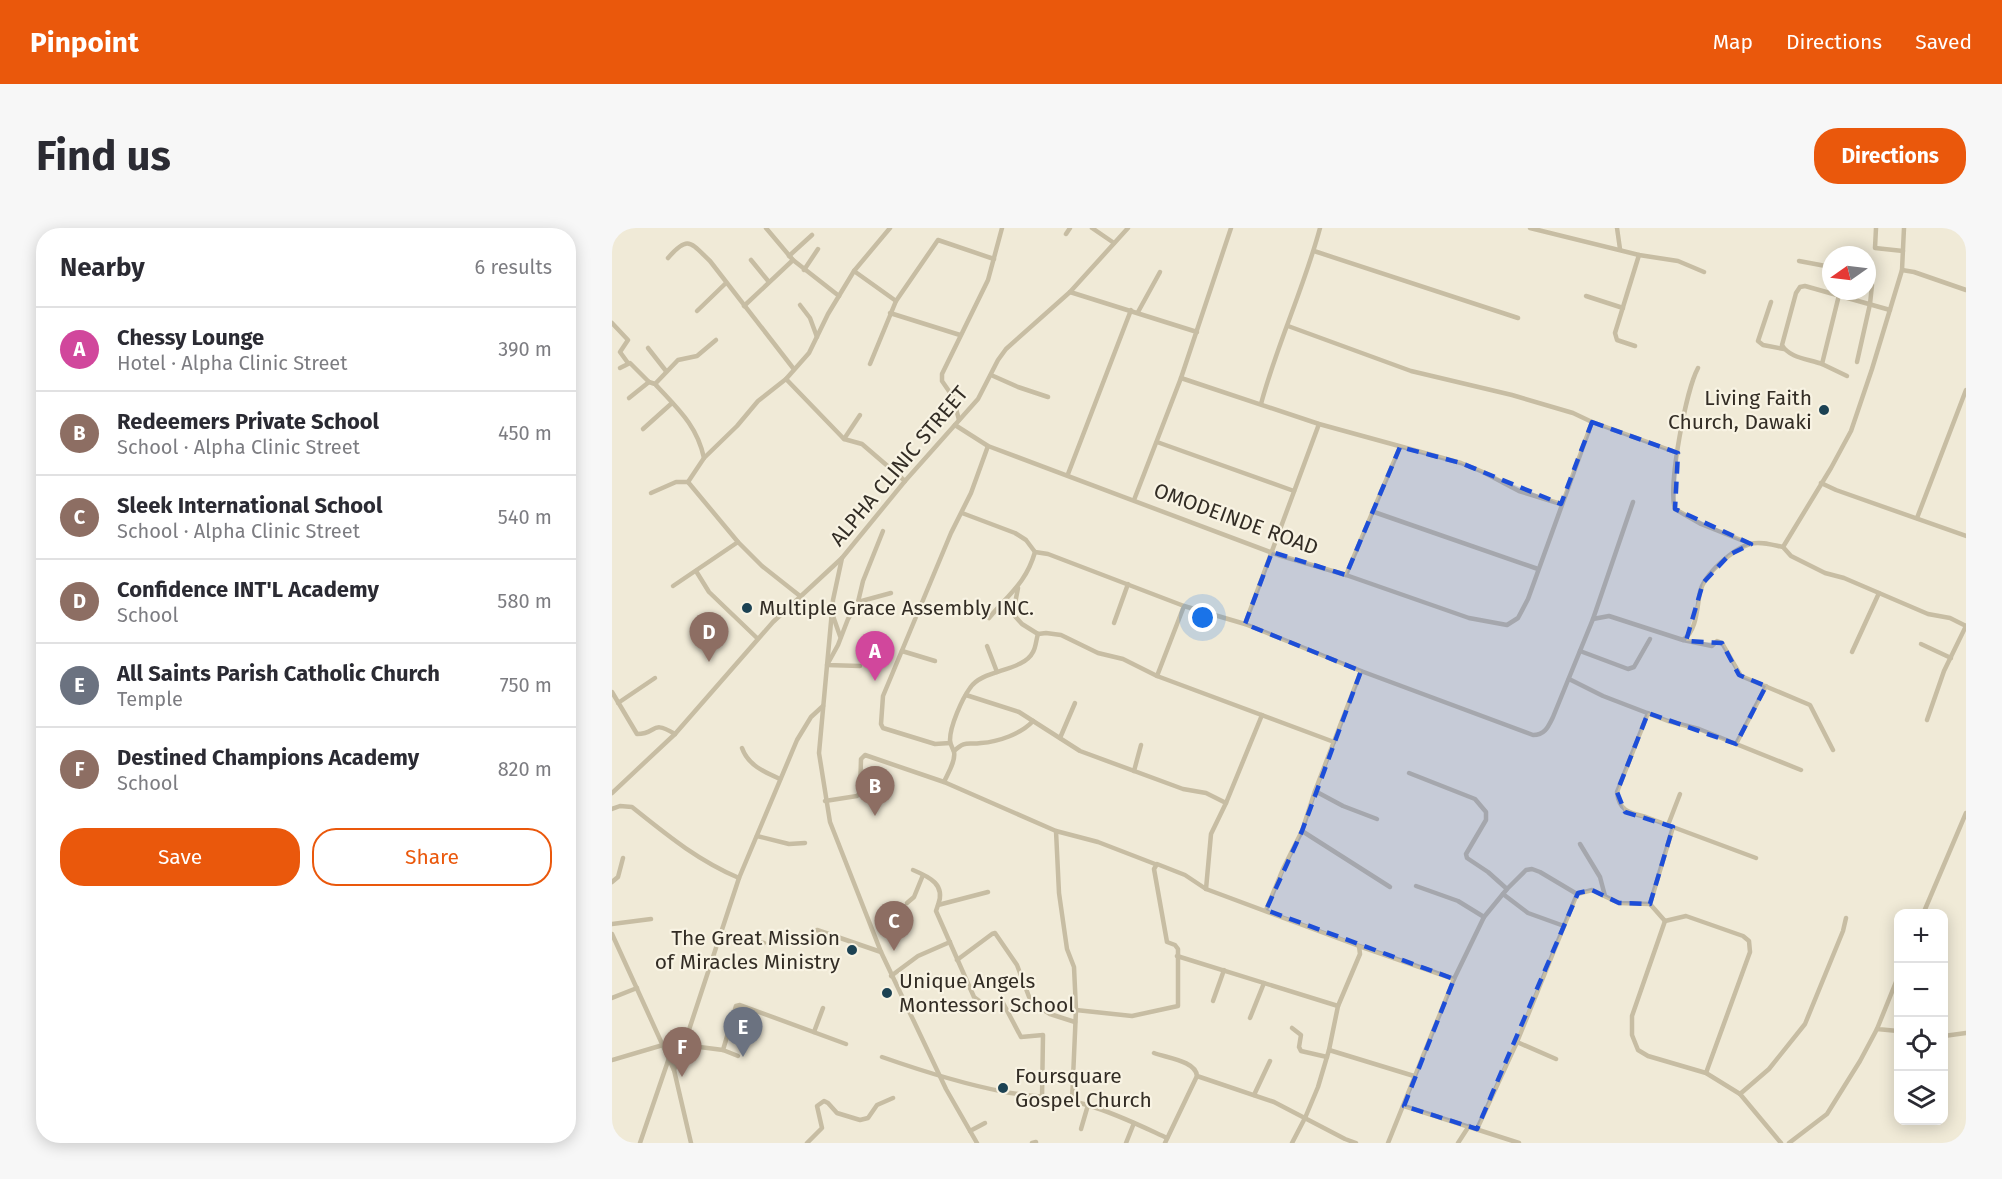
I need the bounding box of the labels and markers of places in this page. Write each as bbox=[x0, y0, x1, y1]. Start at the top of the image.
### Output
place label: Living Faith Church, Dawaki bbox=[1668, 385, 1812, 435]
marker: Living Faith Church, Dawaki bbox=[1817, 403, 1831, 417]
place label: Multiple Grace Assembly INC. bbox=[759, 595, 1034, 621]
marker: Multiple Grace Assembly INC. bbox=[740, 601, 754, 615]
pin: D bbox=[690, 612, 728, 662]
pin: A bbox=[856, 632, 894, 681]
pin: B bbox=[856, 766, 894, 816]
pin: C bbox=[874, 902, 914, 951]
place label: The Great Mission of Miracles Ministry bbox=[655, 925, 841, 975]
marker: The Great Mission of Miracles Ministry bbox=[845, 943, 859, 957]
place label: Unique Angels Montessori School bbox=[899, 968, 1074, 1018]
marker: Unique Angels Montessori School bbox=[880, 986, 894, 1000]
pin: E bbox=[724, 1008, 762, 1057]
pin: F bbox=[662, 1028, 702, 1077]
place label: Foursquare Gospel Church bbox=[1015, 1063, 1152, 1113]
marker: Foursquare Gospel Church bbox=[996, 1081, 1010, 1095]

